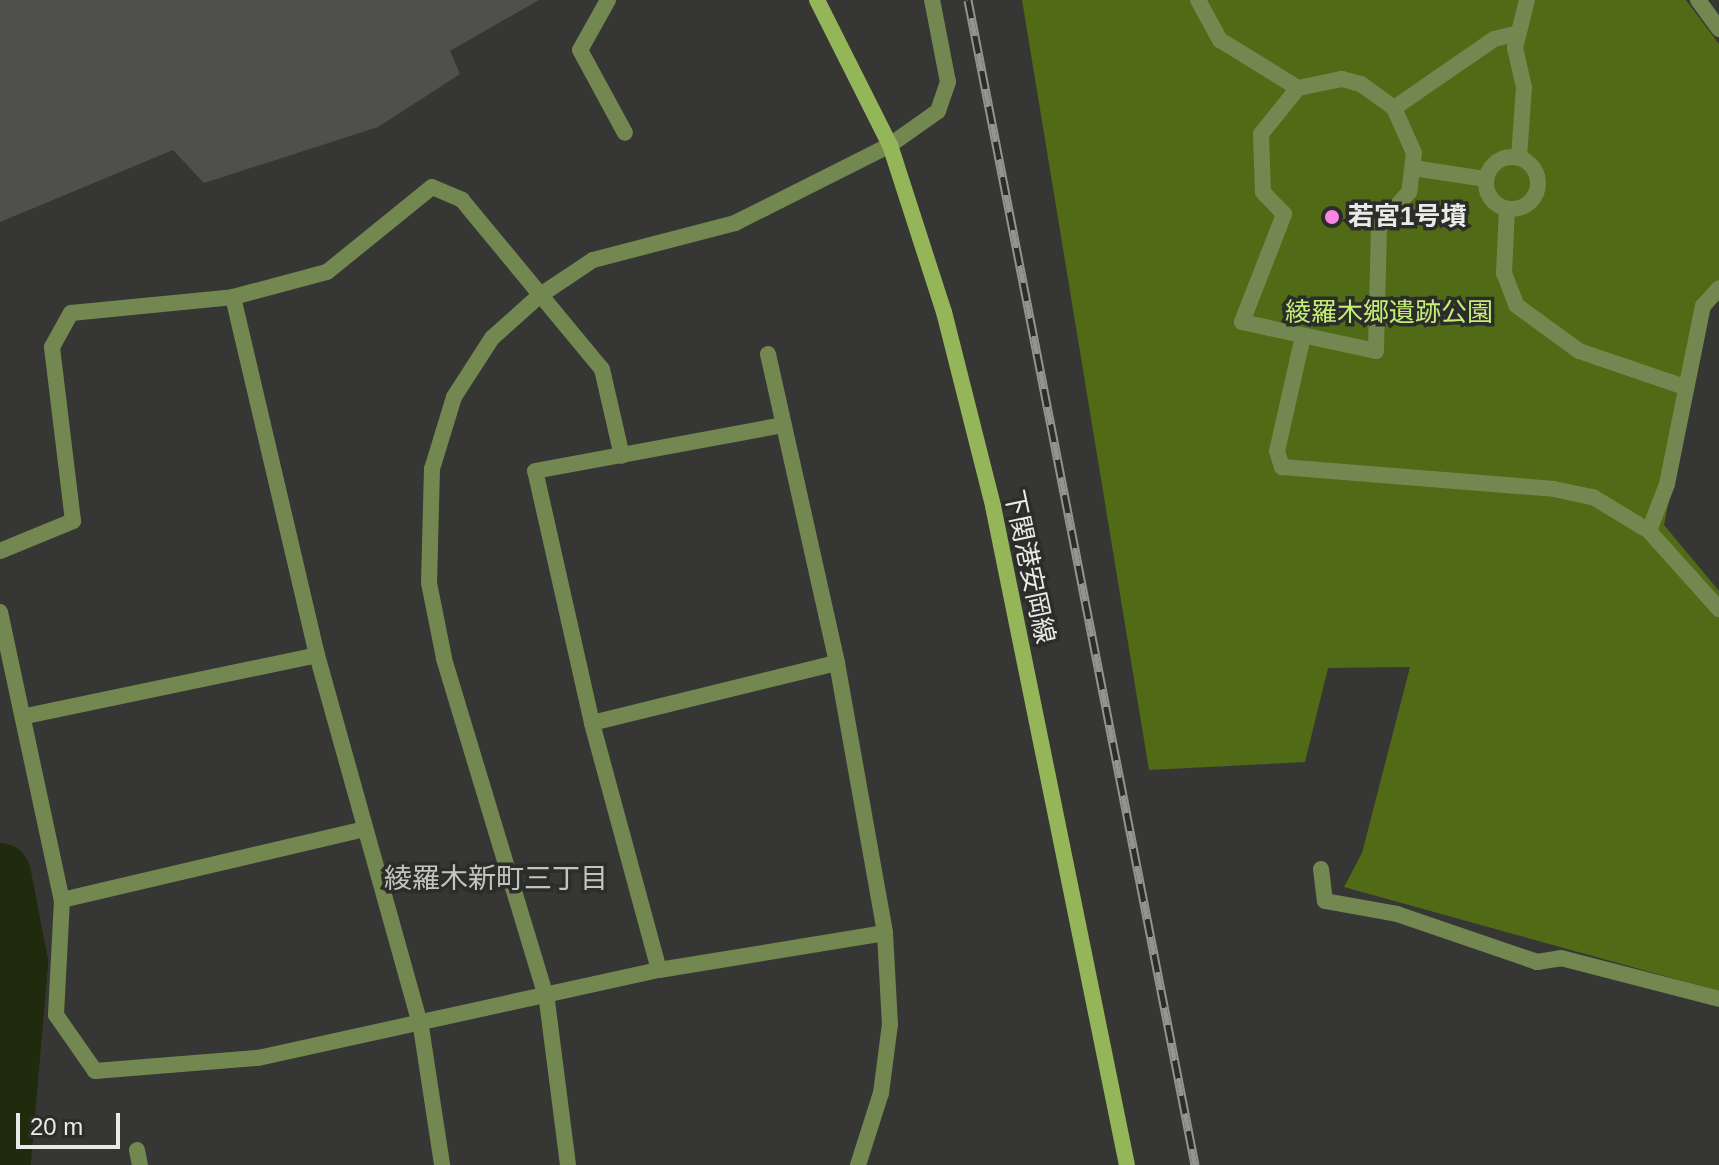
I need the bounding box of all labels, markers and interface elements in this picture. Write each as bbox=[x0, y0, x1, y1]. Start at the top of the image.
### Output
place label: 若宮1号墳 bbox=[1348, 201, 1466, 233]
marker: 若宮1号墳 bbox=[1323, 208, 1341, 226]
park label: 綾羅木郷遺跡公園 bbox=[1285, 297, 1493, 329]
street label: 下関港安岡線 bbox=[998, 487, 1060, 647]
district label: 綾羅木新町三丁目 bbox=[384, 862, 608, 896]
scale bar bbox=[20, 1097, 124, 1147]
text: 20 m bbox=[30, 1113, 83, 1140]

